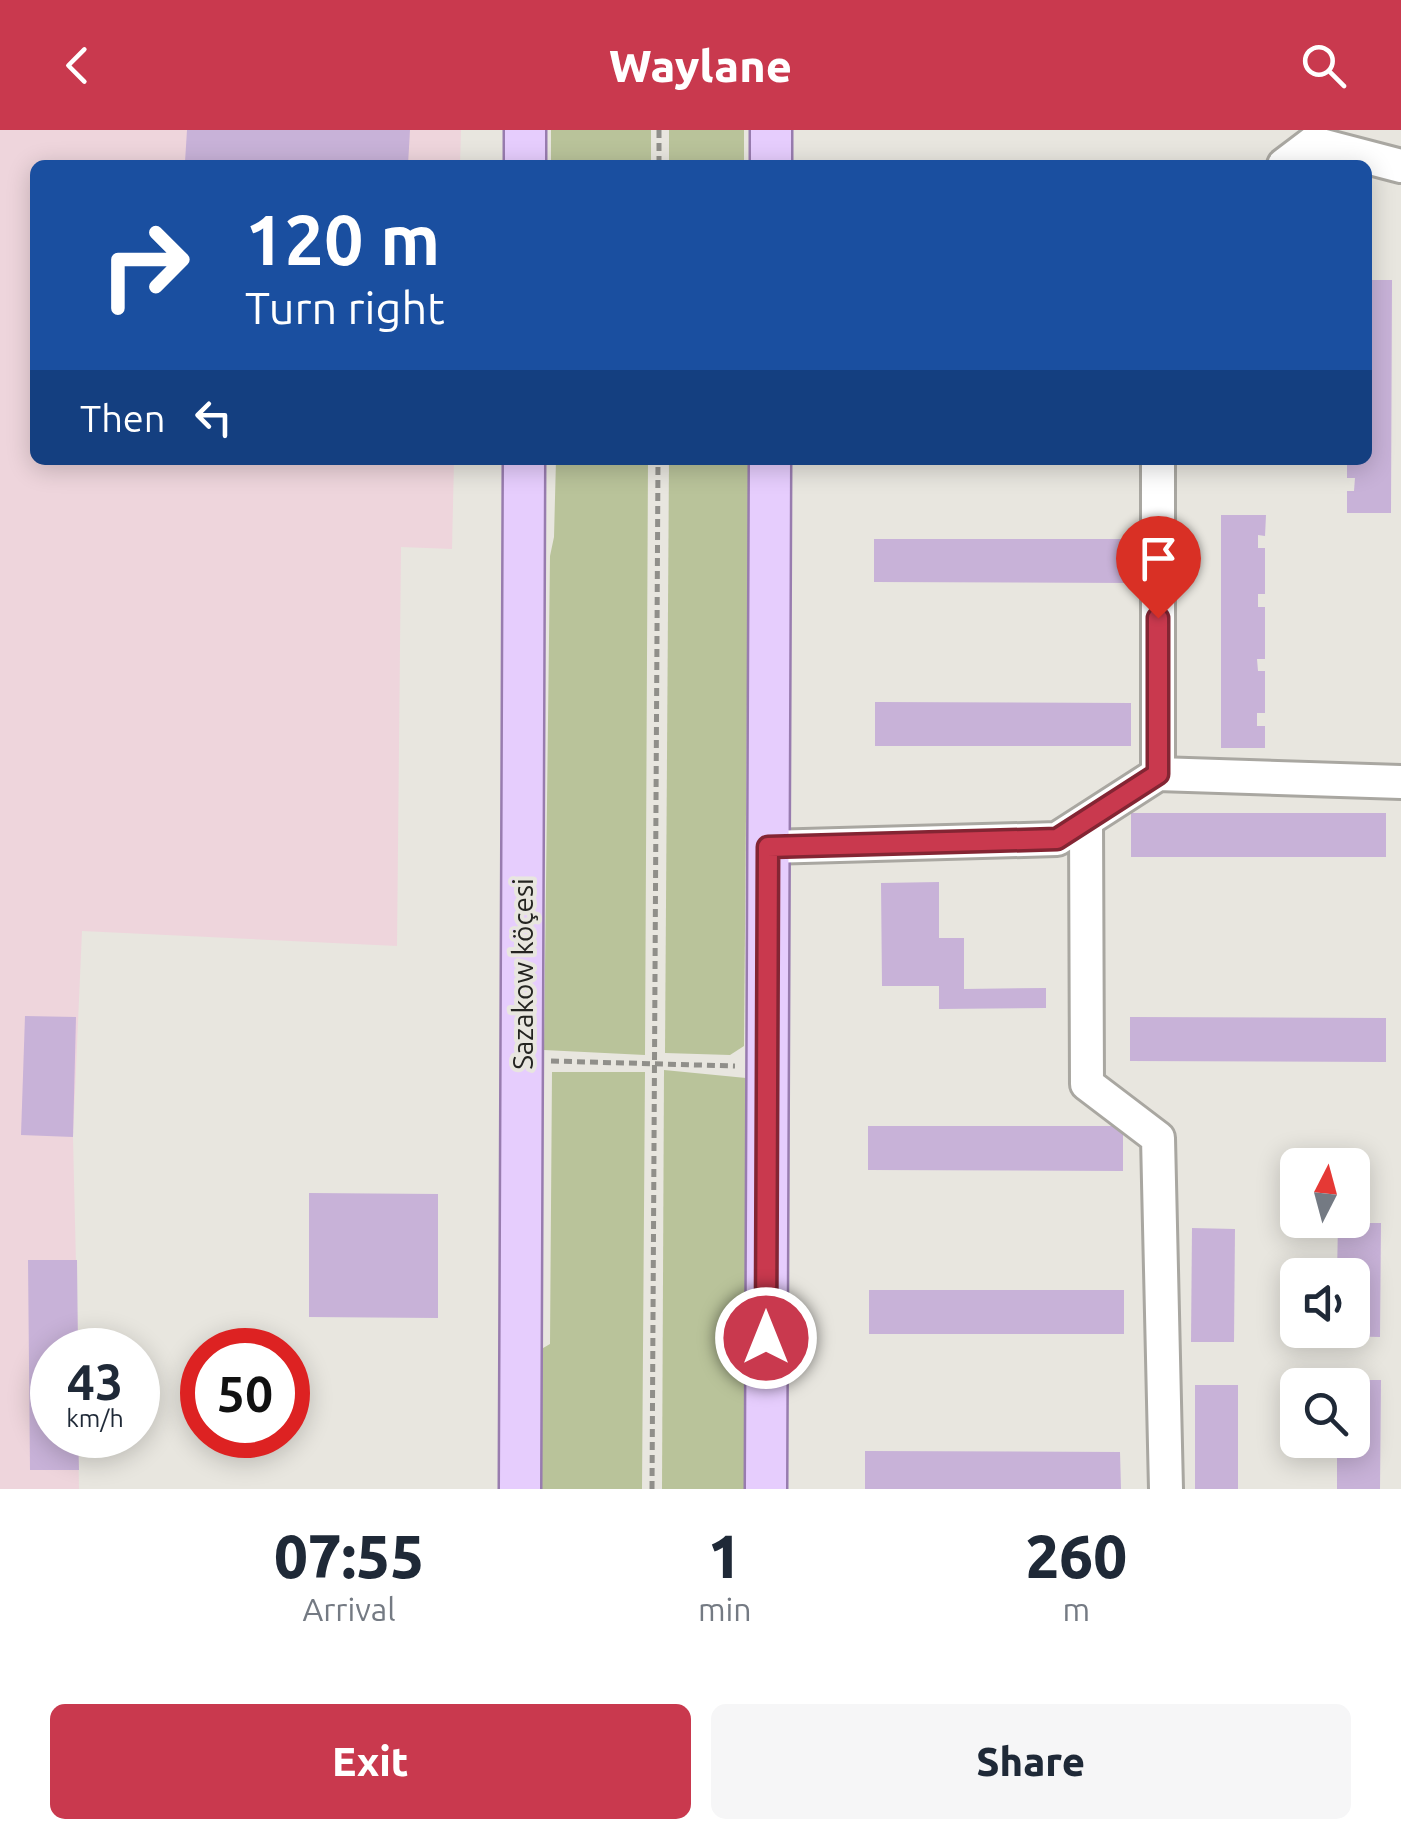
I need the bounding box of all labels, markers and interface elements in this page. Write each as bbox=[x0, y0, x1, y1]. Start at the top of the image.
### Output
icon: back bbox=[50, 38, 105, 93]
icon: search bbox=[1296, 38, 1351, 93]
text: Waylane bbox=[609, 40, 792, 91]
icon: right bbox=[80, 200, 210, 330]
text: 120 m bbox=[245, 200, 440, 278]
text: Turn right bbox=[245, 282, 445, 333]
icon: left bbox=[186, 390, 241, 445]
text: Then bbox=[80, 397, 166, 439]
pin bbox=[1116, 516, 1201, 619]
icon: arrive bbox=[1131, 531, 1186, 586]
street label: Sazakow köçesi bbox=[507, 878, 538, 1070]
north arrow bbox=[1280, 1148, 1370, 1238]
map controls bbox=[1280, 1148, 1370, 1458]
button: sound bbox=[1280, 1258, 1370, 1348]
position arrow bbox=[714, 1286, 818, 1390]
speed limit sign: 50 bbox=[180, 1328, 310, 1458]
text: 43 bbox=[67, 1353, 123, 1409]
button: search bbox=[1280, 1368, 1370, 1458]
text: km/h bbox=[66, 1404, 124, 1432]
text: 07:55 bbox=[274, 1522, 424, 1589]
text: 1 bbox=[708, 1522, 742, 1589]
text: 260 bbox=[1026, 1522, 1127, 1589]
text: Arrival bbox=[302, 1591, 396, 1627]
text: min bbox=[698, 1591, 752, 1627]
text: m bbox=[1062, 1591, 1090, 1627]
button: Exit bbox=[50, 1704, 691, 1819]
button: Share bbox=[711, 1704, 1351, 1819]

